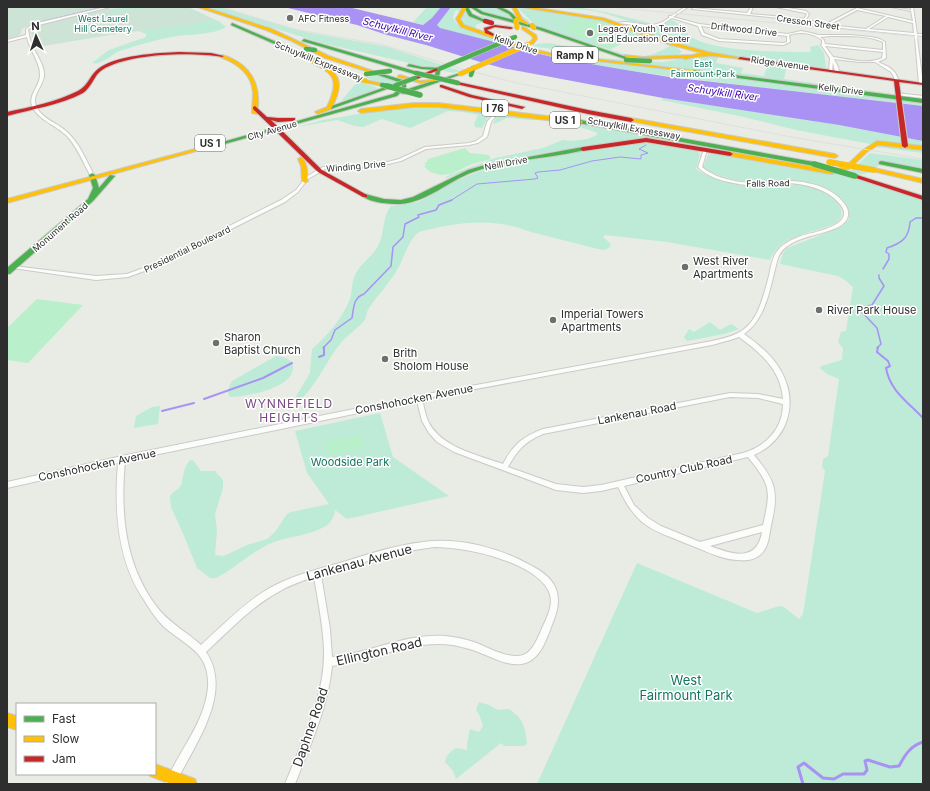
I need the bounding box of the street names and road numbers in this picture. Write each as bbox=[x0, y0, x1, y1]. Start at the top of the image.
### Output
street label: Cresson Street bbox=[776, 12, 840, 32]
street label: Driftwood Drive bbox=[710, 20, 778, 38]
street label: Kelly Drive bbox=[493, 32, 539, 56]
street label: Schuylkill Expressway bbox=[273, 38, 365, 84]
road number: Ramp N bbox=[552, 47, 598, 63]
street label: Ridge Avenue bbox=[750, 53, 810, 73]
street label: Kelly Drive bbox=[818, 81, 864, 97]
road number: I 76 bbox=[482, 100, 508, 116]
road number: US 1 bbox=[550, 112, 580, 128]
street label: Schuylkill Expressway bbox=[587, 114, 681, 142]
street label: City Avenue bbox=[246, 118, 298, 142]
road number: US 1 bbox=[195, 135, 225, 151]
street label: Neill Drive bbox=[484, 153, 528, 173]
street label: Winding Drive bbox=[326, 158, 386, 174]
street label: Falls Road bbox=[746, 177, 790, 189]
street label: Monument Road bbox=[30, 200, 90, 254]
street label: Presidential Boulevard bbox=[142, 223, 232, 275]
street label: Conshohocken Avenue bbox=[354, 381, 474, 417]
street label: Lankenau Road bbox=[596, 399, 678, 427]
street label: Conshohocken Avenue bbox=[37, 446, 157, 484]
street label: Country Club Road bbox=[634, 452, 734, 486]
street label: Lankenau Avenue bbox=[304, 540, 414, 584]
street label: Ellington Road bbox=[335, 633, 423, 669]
street label: Daphne Road bbox=[289, 685, 331, 769]

